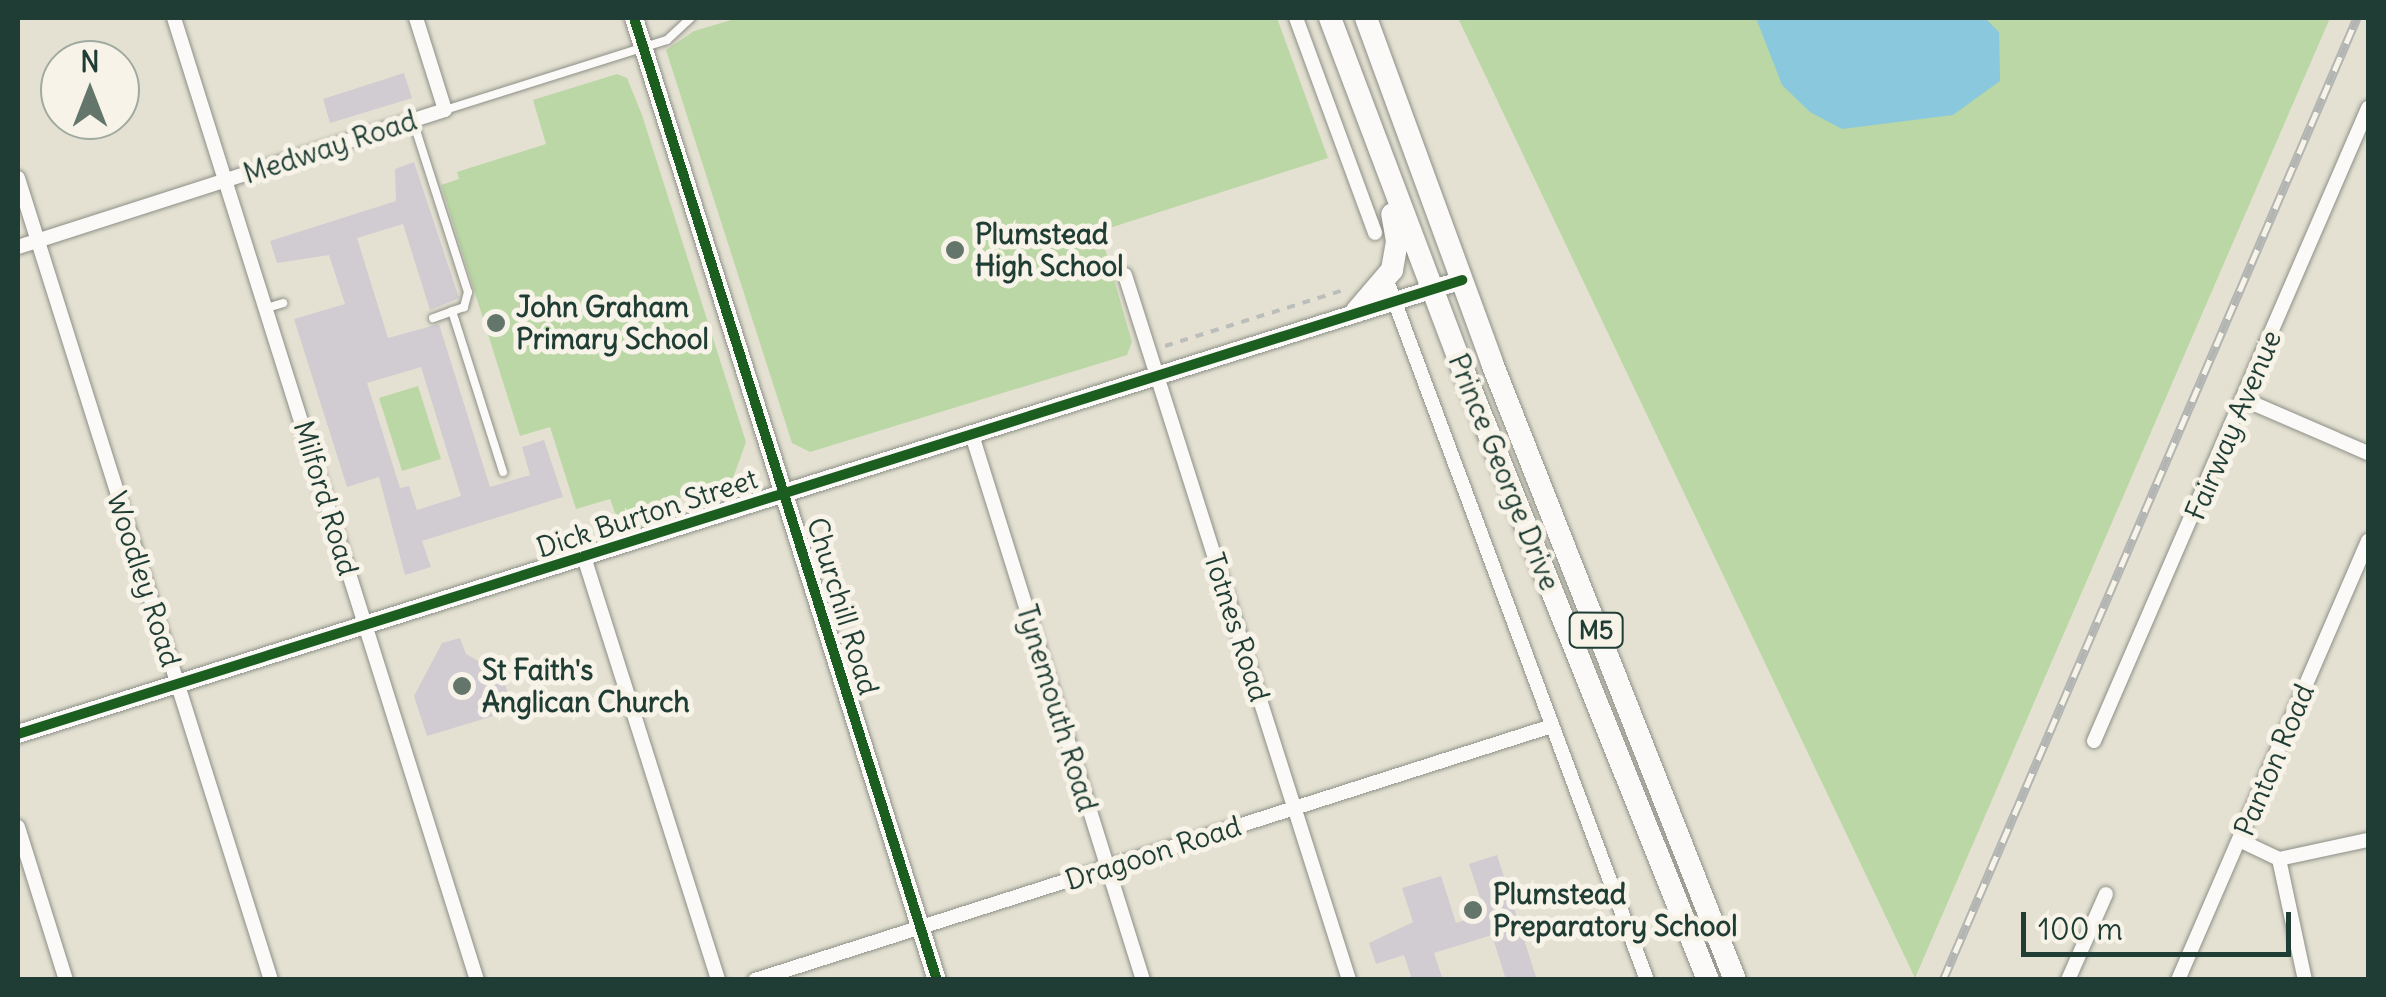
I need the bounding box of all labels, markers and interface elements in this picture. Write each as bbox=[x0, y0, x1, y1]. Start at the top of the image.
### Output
north arrow bbox=[40, 40, 140, 140]
text: N bbox=[80, 44, 100, 80]
street label: Medway Road bbox=[239, 103, 421, 191]
place label: Plumstead High School bbox=[975, 217, 1124, 283]
marker: Plumstead High School bbox=[944, 239, 966, 261]
place label: John Graham Primary School bbox=[516, 290, 709, 356]
marker: John Graham Primary School bbox=[485, 312, 507, 334]
street label: Fairway Avenue bbox=[2178, 325, 2288, 525]
street label: Prince George Drive bbox=[1441, 349, 1567, 595]
street label: Milford Road bbox=[287, 417, 365, 579]
street label: Dick Burton Street bbox=[532, 461, 762, 565]
street label: Woodley Road bbox=[100, 487, 188, 671]
street label: Churchill Road bbox=[800, 513, 886, 699]
street label: Totnes Road bbox=[1197, 548, 1277, 706]
street label: Tynemouth Road bbox=[1010, 601, 1104, 815]
road number: M5 bbox=[1568, 610, 1624, 650]
place label: St Faith's Anglican Church bbox=[482, 653, 690, 719]
marker: St Faith's Anglican Church bbox=[451, 675, 473, 697]
street label: Panton Road bbox=[2227, 679, 2321, 841]
street label: Dragoon Road bbox=[1061, 809, 1245, 897]
place label: Plumstead Preparatory School bbox=[1493, 877, 1737, 943]
scale bar bbox=[2026, 892, 2296, 954]
marker: Plumstead Preparatory School bbox=[1462, 899, 1484, 921]
text: 100 m bbox=[2038, 910, 2123, 948]

